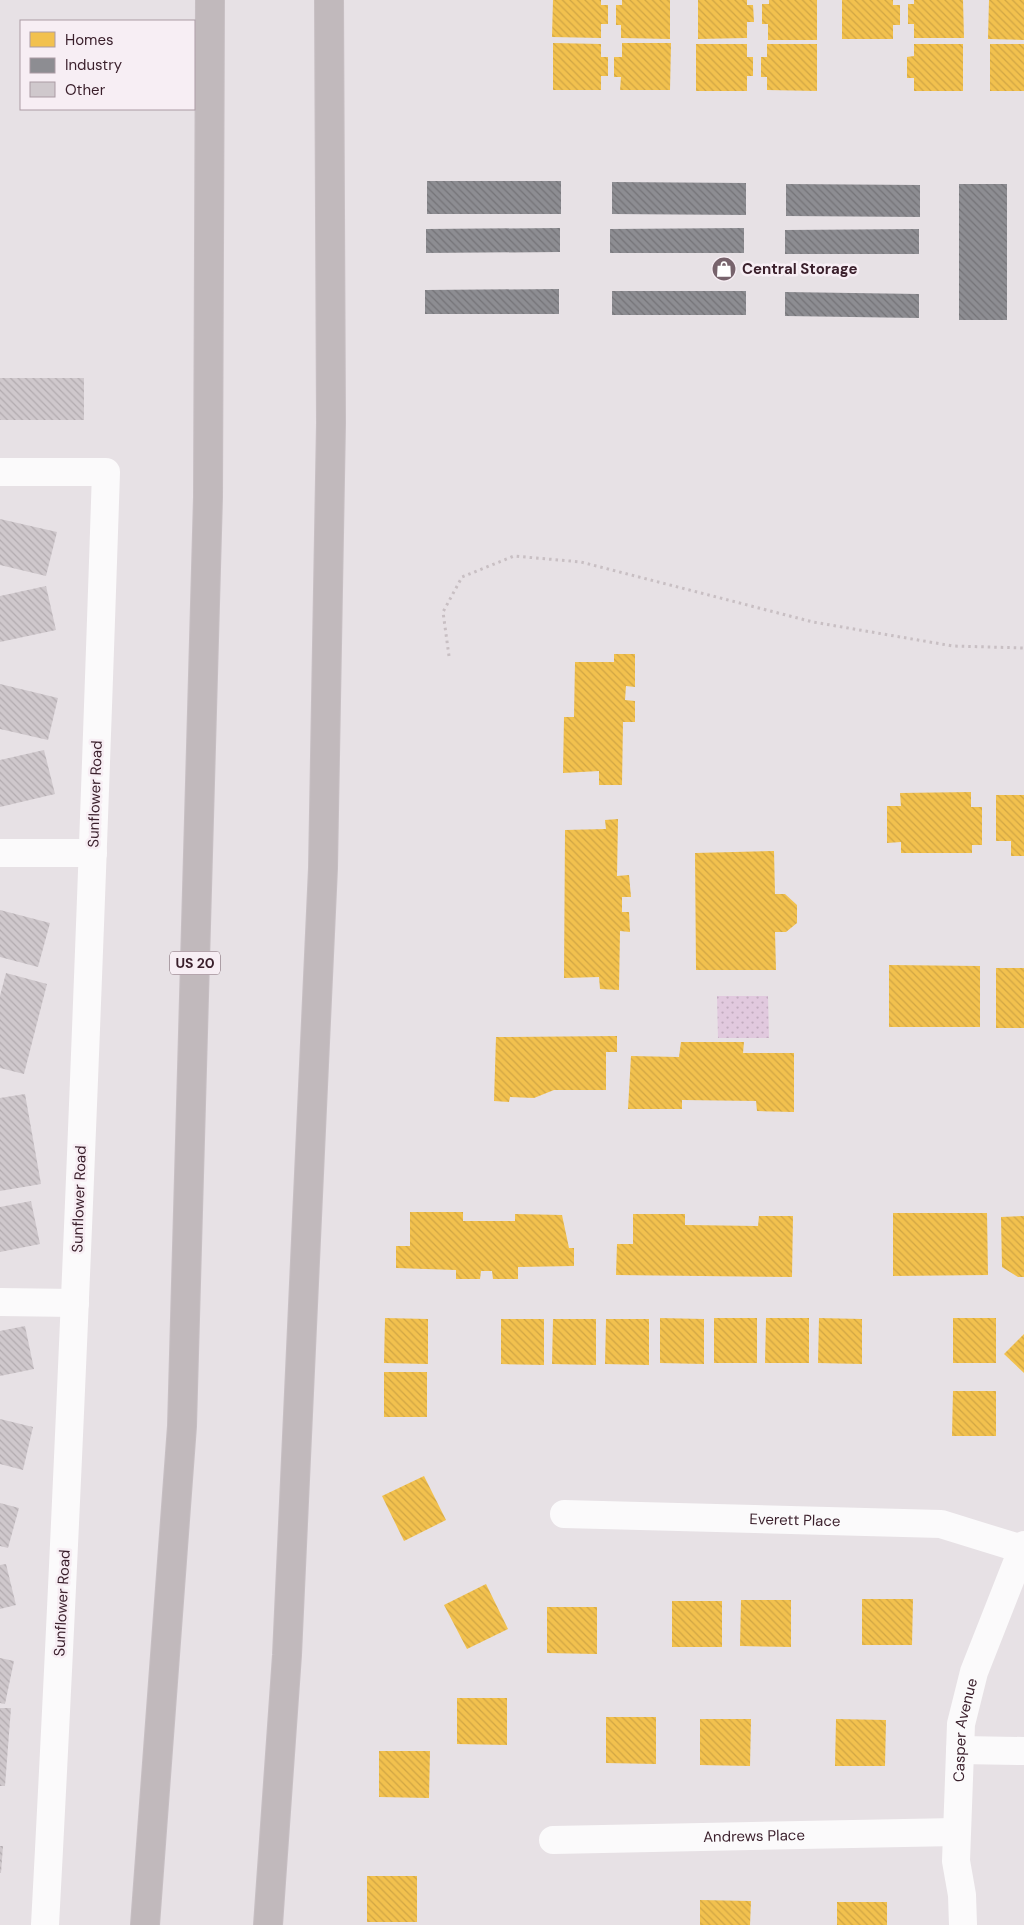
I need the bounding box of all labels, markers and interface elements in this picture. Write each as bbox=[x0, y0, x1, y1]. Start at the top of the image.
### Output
legend bbox=[20, 20, 195, 110]
text: Homes bbox=[65, 30, 114, 50]
text: Industry bbox=[65, 55, 123, 75]
text: Other bbox=[65, 80, 106, 100]
shop icon: Central Storage bbox=[711, 256, 737, 282]
place label: Central Storage bbox=[742, 259, 857, 279]
street label: Sunflower Road bbox=[83, 740, 107, 848]
road number: US 20 bbox=[170, 951, 220, 974]
street label: Sunflower Road bbox=[67, 1145, 91, 1253]
street label: Everett Place bbox=[749, 1509, 841, 1531]
street label: Sunflower Road bbox=[49, 1549, 75, 1657]
street label: Casper Avenue bbox=[949, 1676, 982, 1782]
street label: Andrews Place bbox=[703, 1825, 805, 1847]

